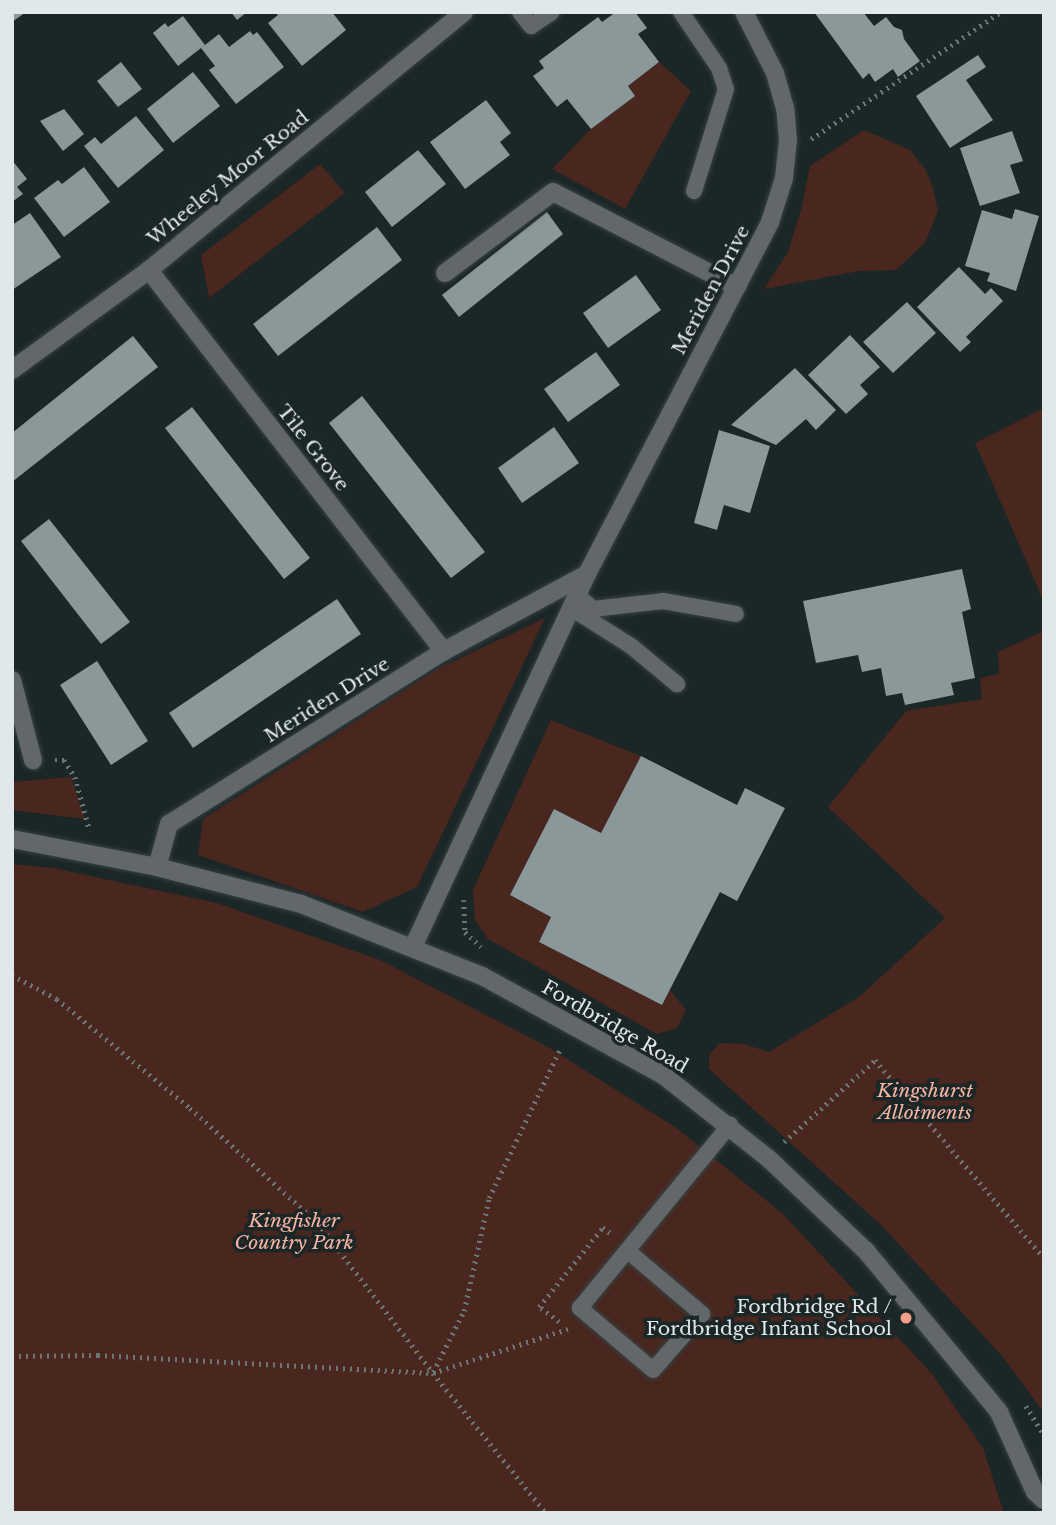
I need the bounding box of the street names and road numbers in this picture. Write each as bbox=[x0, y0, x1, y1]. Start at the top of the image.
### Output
street label: Wheeley Moor Road bbox=[142, 106, 314, 250]
street label: Meriden Drive bbox=[667, 221, 755, 359]
street label: Tile Grove bbox=[272, 400, 354, 496]
street label: Meriden Drive bbox=[260, 652, 394, 748]
street label: Fordbridge Road bbox=[538, 976, 692, 1078]

